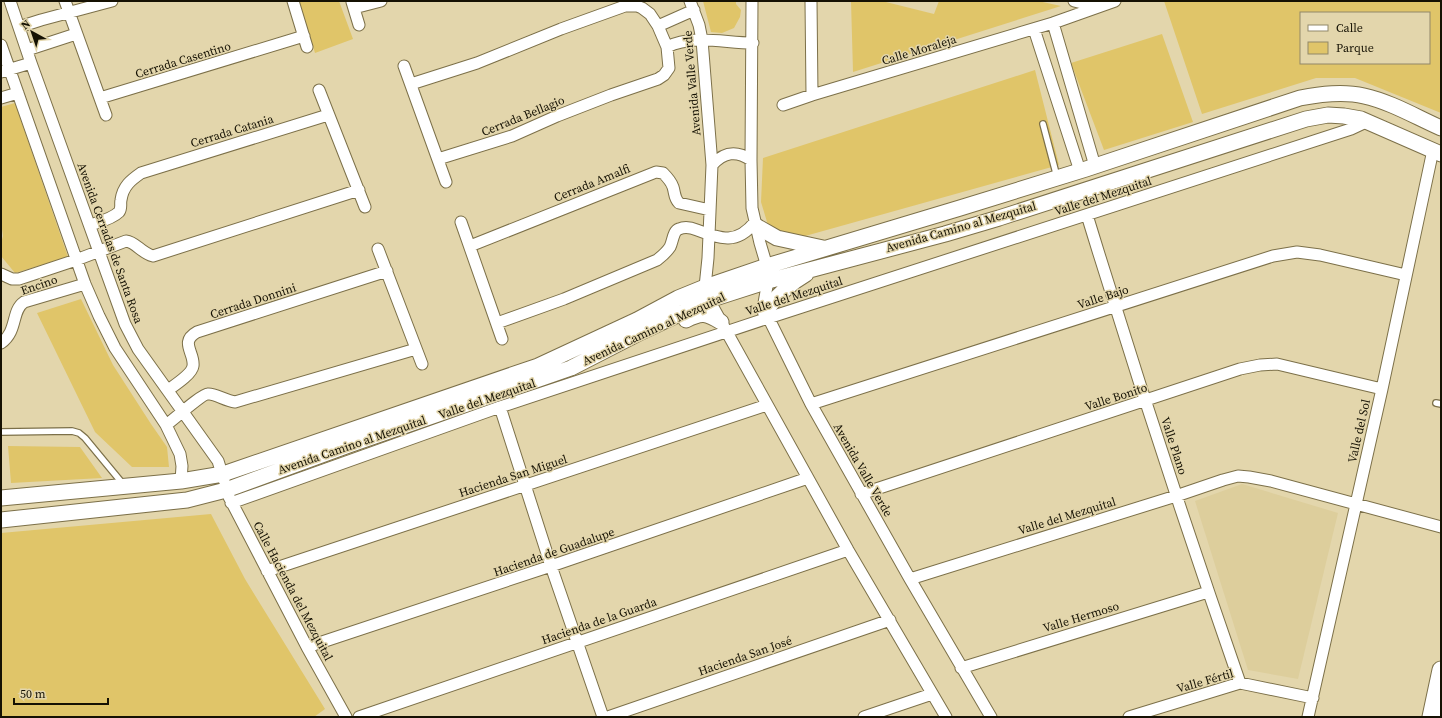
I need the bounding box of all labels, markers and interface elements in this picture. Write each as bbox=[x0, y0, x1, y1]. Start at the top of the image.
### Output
north arrow bbox=[12, 12, 52, 52]
legend bbox=[1300, 12, 1430, 64]
text: N bbox=[18, 16, 34, 33]
text: Calle bbox=[1336, 20, 1363, 36]
street label: Avenida Valle Verde bbox=[679, 30, 705, 136]
street label: Calle Moraleja bbox=[880, 31, 959, 69]
street label: Cerrada Casentino bbox=[133, 38, 233, 82]
text: Parque bbox=[1336, 40, 1374, 56]
street label: Cerrada Bellagio bbox=[479, 92, 567, 140]
street label: Cerrada Catania bbox=[189, 111, 276, 151]
street label: Cerrada Amalfi bbox=[551, 160, 633, 206]
street label: Avenida Cerradas de Santa Rosa bbox=[73, 161, 147, 326]
street label: Valle del Mezquital bbox=[1052, 173, 1154, 219]
street label: Avenida Camino al Mezquital bbox=[884, 198, 1038, 256]
street label: Encino bbox=[19, 271, 60, 299]
street label: Valle del Mezquital bbox=[743, 273, 845, 319]
street label: Cerrada Donnini bbox=[208, 279, 298, 322]
street label: Valle Bajo bbox=[1075, 281, 1131, 313]
street label: Avenida Camino al Mezquital bbox=[580, 289, 728, 369]
street label: Valle del Mezquital bbox=[436, 375, 538, 423]
street label: Valle Bonito bbox=[1083, 379, 1150, 415]
street label: Valle del Sol bbox=[1344, 397, 1374, 464]
street label: Avenida Camino al Mezquital bbox=[276, 412, 429, 478]
street label: Valle Plano bbox=[1157, 415, 1191, 477]
street label: Avenida Valle Verde bbox=[830, 420, 896, 520]
street label: Hacienda San Miguel bbox=[457, 451, 570, 501]
street label: Valle del Mezquital bbox=[1016, 493, 1118, 538]
street label: Calle Hacienda del Mezquital bbox=[249, 519, 337, 664]
street label: Hacienda de Guadalupe bbox=[491, 524, 617, 580]
street label: Hacienda de la Guarda bbox=[539, 593, 660, 648]
street label: Valle Hermoso bbox=[1041, 598, 1121, 636]
street label: Hacienda San José bbox=[696, 632, 794, 680]
street label: Valle Fértil bbox=[1175, 665, 1236, 697]
scale bar bbox=[14, 680, 108, 706]
text: 50 m bbox=[20, 686, 46, 702]

